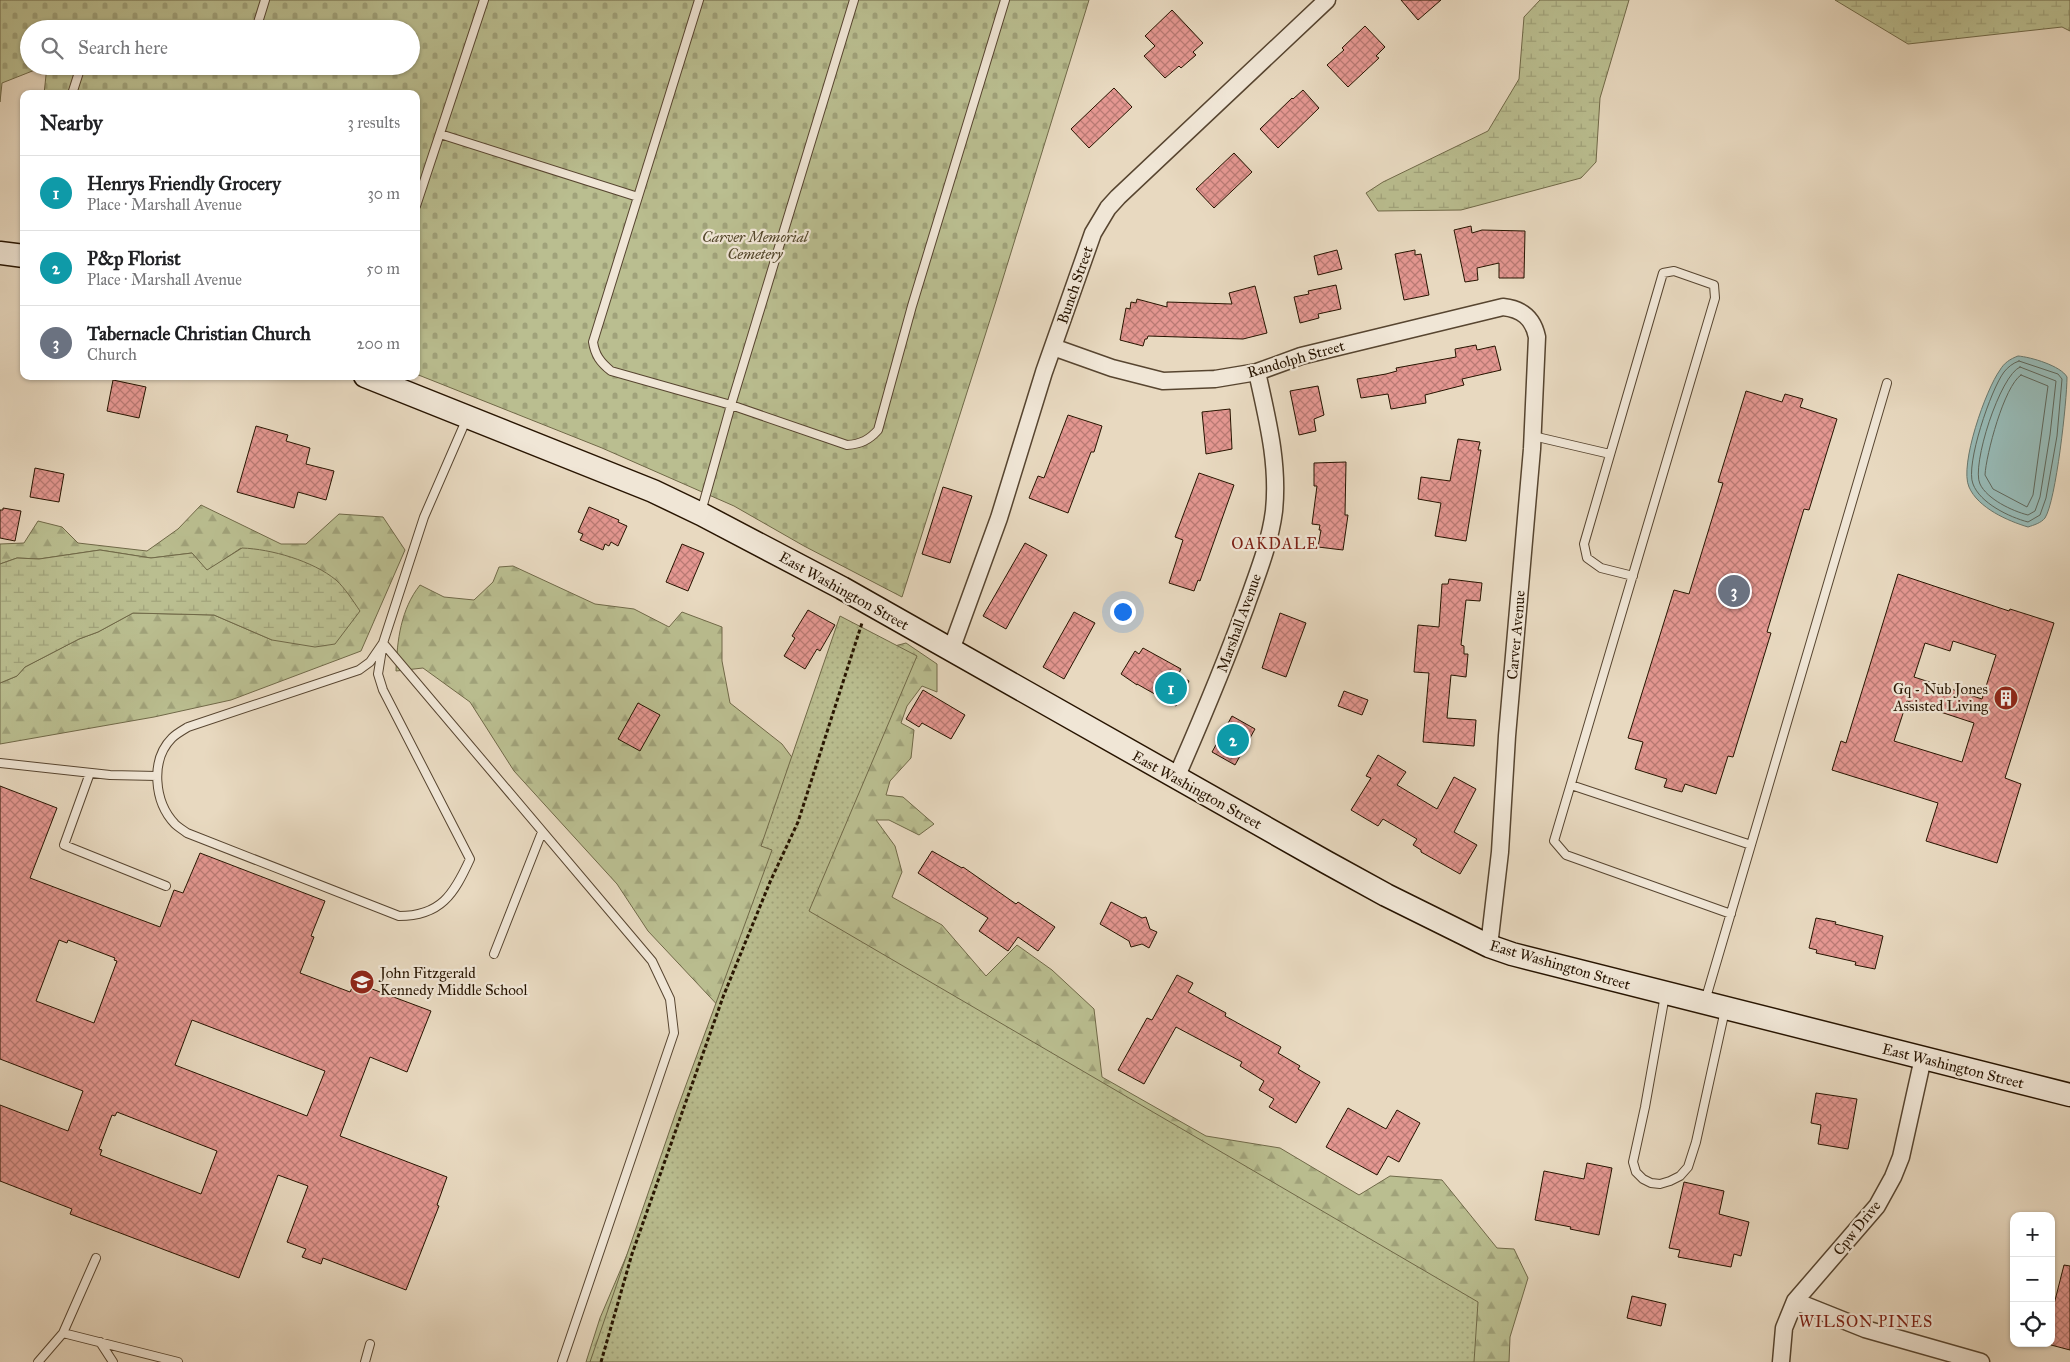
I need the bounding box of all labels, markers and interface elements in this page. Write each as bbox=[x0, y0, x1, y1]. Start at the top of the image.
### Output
search box bbox=[20, 20, 420, 75]
icon: search bbox=[38, 34, 66, 62]
text: Search here bbox=[78, 36, 168, 59]
text: Nearby bbox=[40, 110, 103, 136]
text: 3 results bbox=[347, 113, 400, 132]
text: Henrys Friendly Grocery bbox=[87, 172, 281, 195]
text: 1 bbox=[53, 184, 59, 203]
text: 30 m bbox=[367, 184, 400, 203]
text: Place · Marshall Avenue bbox=[87, 195, 242, 214]
park label: Carver Memorial Cemetery bbox=[702, 228, 810, 263]
street label: Bunch Street bbox=[1053, 243, 1097, 326]
text: P&p Florist bbox=[87, 247, 181, 270]
text: 2 bbox=[52, 259, 60, 278]
text: 50 m bbox=[366, 259, 400, 278]
text: Place · Marshall Avenue bbox=[87, 270, 242, 289]
text: Tabernacle Christian Church bbox=[87, 322, 311, 345]
text: 3 bbox=[53, 334, 59, 353]
text: 200 m bbox=[357, 334, 400, 353]
street label: Randolph Street bbox=[1245, 336, 1347, 381]
text: Church bbox=[87, 345, 137, 364]
district label: OAKDALE bbox=[1231, 534, 1319, 553]
street label: East Washington Street bbox=[776, 548, 913, 634]
street label: Marshall Avenue bbox=[1213, 571, 1265, 675]
pin: 3 bbox=[1718, 572, 1750, 610]
street label: Carver Avenue bbox=[1503, 590, 1529, 680]
your location bbox=[1110, 599, 1136, 625]
pin: 1 bbox=[1155, 669, 1187, 707]
place label: Gq - Nub Jones Assisted Living bbox=[1893, 680, 1989, 715]
building icon: Gq - Nub Jones Assisted Living bbox=[1993, 685, 2019, 711]
pin: 2 bbox=[1217, 721, 1249, 759]
street label: East Washington Street bbox=[1129, 747, 1266, 833]
street label: East Washington Street bbox=[1488, 936, 1633, 994]
place label: John Fitzgerald Kennedy Middle School bbox=[378, 964, 528, 999]
school or university icon: John Fitzgerald Kennedy Middle School bbox=[349, 969, 375, 995]
street label: East Washington Street bbox=[1880, 1040, 2026, 1093]
street label: Cpw Drive bbox=[1829, 1197, 1885, 1259]
map controls bbox=[2010, 1212, 2055, 1347]
button: + bbox=[2010, 1212, 2055, 1257]
button: − bbox=[2010, 1257, 2055, 1302]
button: locate bbox=[2010, 1302, 2055, 1347]
district label: WILSON PINES bbox=[1799, 1312, 1933, 1331]

